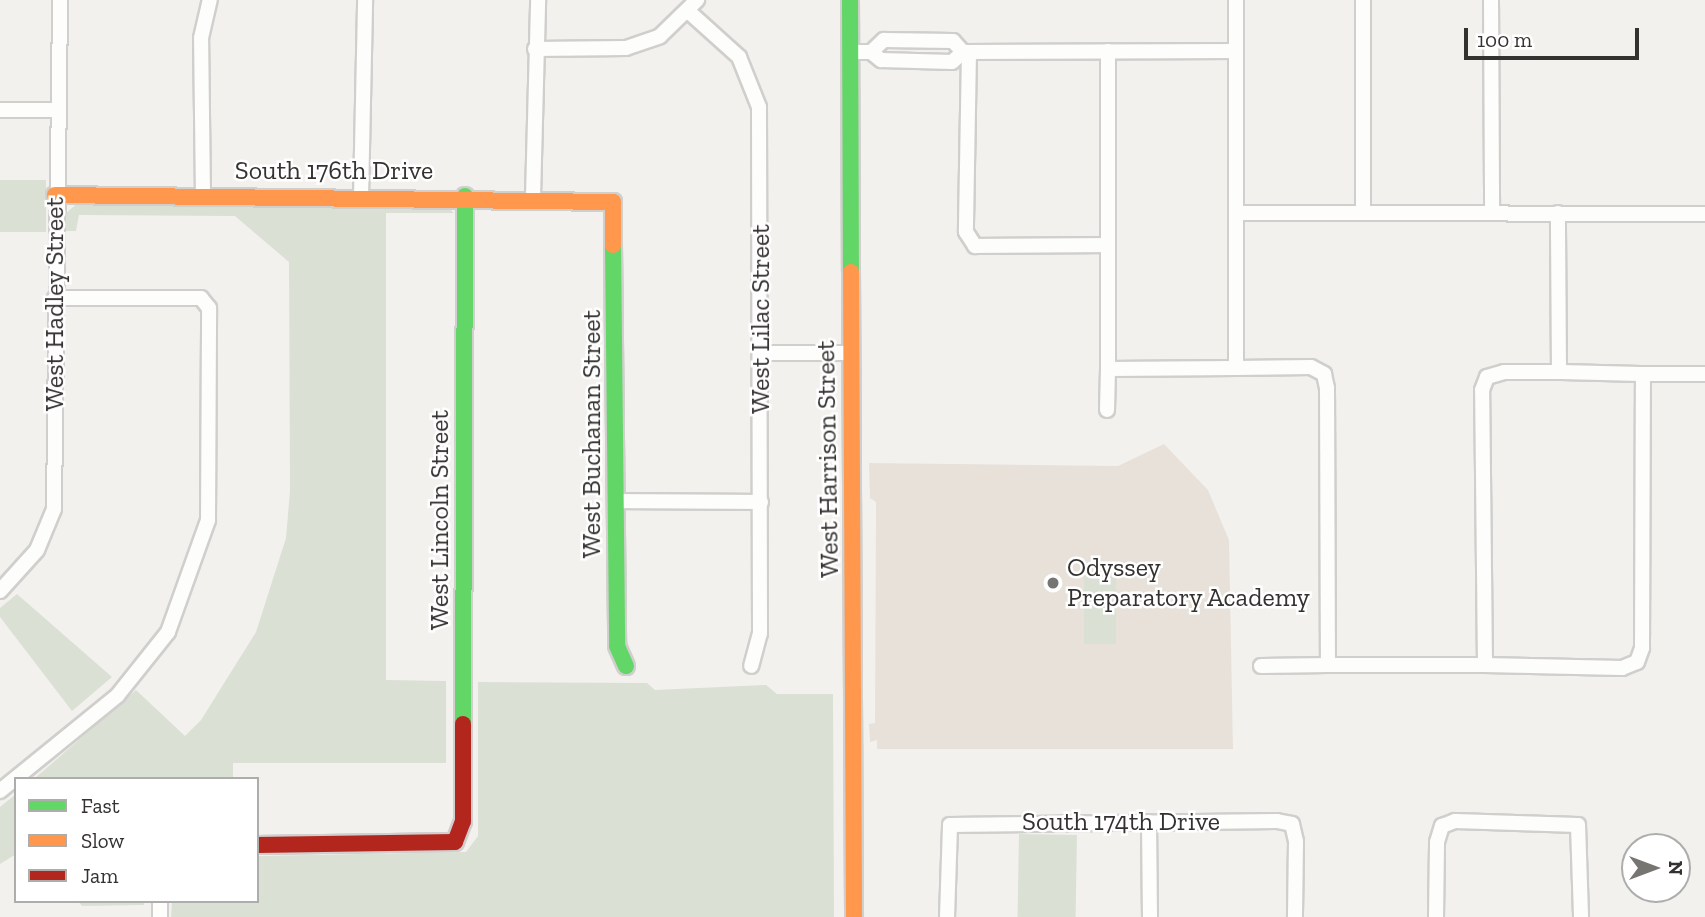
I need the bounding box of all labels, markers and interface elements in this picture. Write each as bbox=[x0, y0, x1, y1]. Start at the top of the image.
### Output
scale bar bbox=[1467, 14, 1642, 58]
text: 100 m bbox=[1477, 27, 1532, 52]
street label: South 176th Drive bbox=[235, 155, 433, 187]
street label: West Hadley Street bbox=[39, 197, 71, 411]
street label: West Lilac Street bbox=[745, 224, 777, 414]
street label: West Buchanan Street bbox=[576, 310, 608, 558]
street label: West Harrison Street bbox=[810, 340, 846, 578]
street label: West Lincoln Street bbox=[424, 410, 456, 630]
place label: Odyssey Preparatory Academy bbox=[1067, 552, 1311, 614]
marker: Odyssey Preparatory Academy bbox=[1045, 575, 1061, 591]
legend bbox=[14, 777, 259, 903]
text: Fast bbox=[81, 793, 120, 818]
street label: South 174th Drive bbox=[1022, 806, 1220, 838]
text: Slow bbox=[81, 828, 124, 853]
north arrow bbox=[1621, 833, 1691, 903]
text: N bbox=[1664, 861, 1687, 875]
text: Jam bbox=[81, 863, 118, 888]

